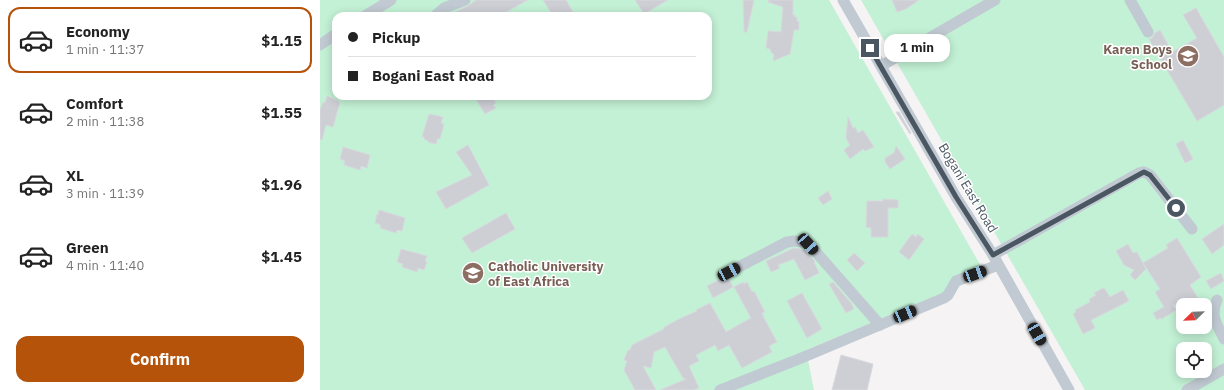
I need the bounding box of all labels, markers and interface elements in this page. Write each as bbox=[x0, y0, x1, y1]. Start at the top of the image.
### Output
icon: car bbox=[18, 22, 54, 58]
text: Economy bbox=[66, 22, 130, 41]
text: Pickup bbox=[372, 28, 420, 47]
text: $1.15 bbox=[261, 31, 302, 50]
callout: 1 min bbox=[884, 34, 950, 62]
route end bbox=[861, 39, 879, 57]
text: 1 min bbox=[900, 39, 934, 56]
text: 1 min · 11:37 bbox=[66, 41, 144, 58]
place label: Karen Boys School bbox=[1103, 41, 1172, 73]
school or university icon: Karen Boys School bbox=[1175, 43, 1201, 69]
text: Bogani East Road bbox=[372, 66, 494, 85]
icon: car bbox=[18, 94, 54, 130]
text: Comfort bbox=[66, 94, 123, 113]
text: $1.55 bbox=[261, 103, 302, 122]
text: 2 min · 11:38 bbox=[66, 113, 144, 130]
street label: Bogani East Road bbox=[935, 140, 1001, 236]
icon: car bbox=[18, 166, 54, 202]
text: XL bbox=[66, 166, 84, 185]
text: $1.96 bbox=[261, 175, 302, 194]
text: 3 min · 11:39 bbox=[66, 185, 144, 202]
route start bbox=[1167, 199, 1185, 217]
car bbox=[796, 231, 820, 257]
icon: car bbox=[18, 238, 54, 274]
text: Green bbox=[66, 238, 109, 257]
text: $1.45 bbox=[261, 247, 302, 266]
text: 4 min · 11:40 bbox=[66, 257, 144, 274]
place label: Catholic University of East Africa bbox=[488, 258, 603, 290]
school or university icon: Catholic University of East Africa bbox=[460, 260, 486, 286]
car bbox=[716, 261, 742, 283]
car bbox=[962, 264, 988, 284]
north arrow bbox=[1176, 298, 1212, 334]
map controls bbox=[1176, 298, 1212, 378]
car bbox=[892, 304, 918, 324]
car bbox=[1026, 321, 1048, 347]
button: Confirm bbox=[16, 336, 304, 382]
button: locate bbox=[1176, 342, 1212, 378]

